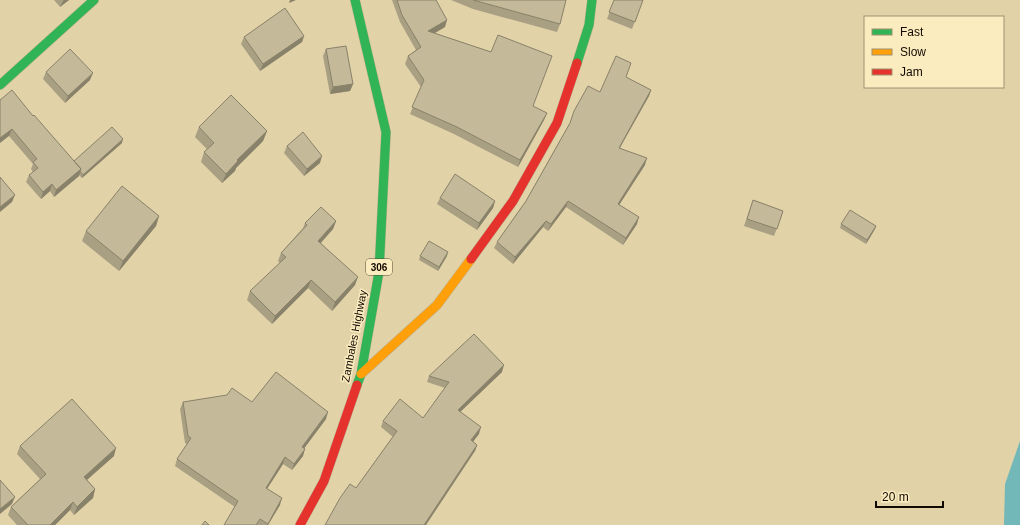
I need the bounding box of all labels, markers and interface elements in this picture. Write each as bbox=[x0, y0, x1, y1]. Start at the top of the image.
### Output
legend bbox=[864, 16, 1004, 88]
text: Fast bbox=[900, 25, 924, 39]
text: Slow bbox=[900, 45, 926, 59]
text: Jam bbox=[900, 65, 923, 79]
road number: 306 bbox=[366, 259, 392, 275]
street label: Zambales Highway bbox=[339, 288, 369, 383]
scale bar bbox=[876, 483, 943, 509]
text: 20 m bbox=[882, 490, 909, 504]

